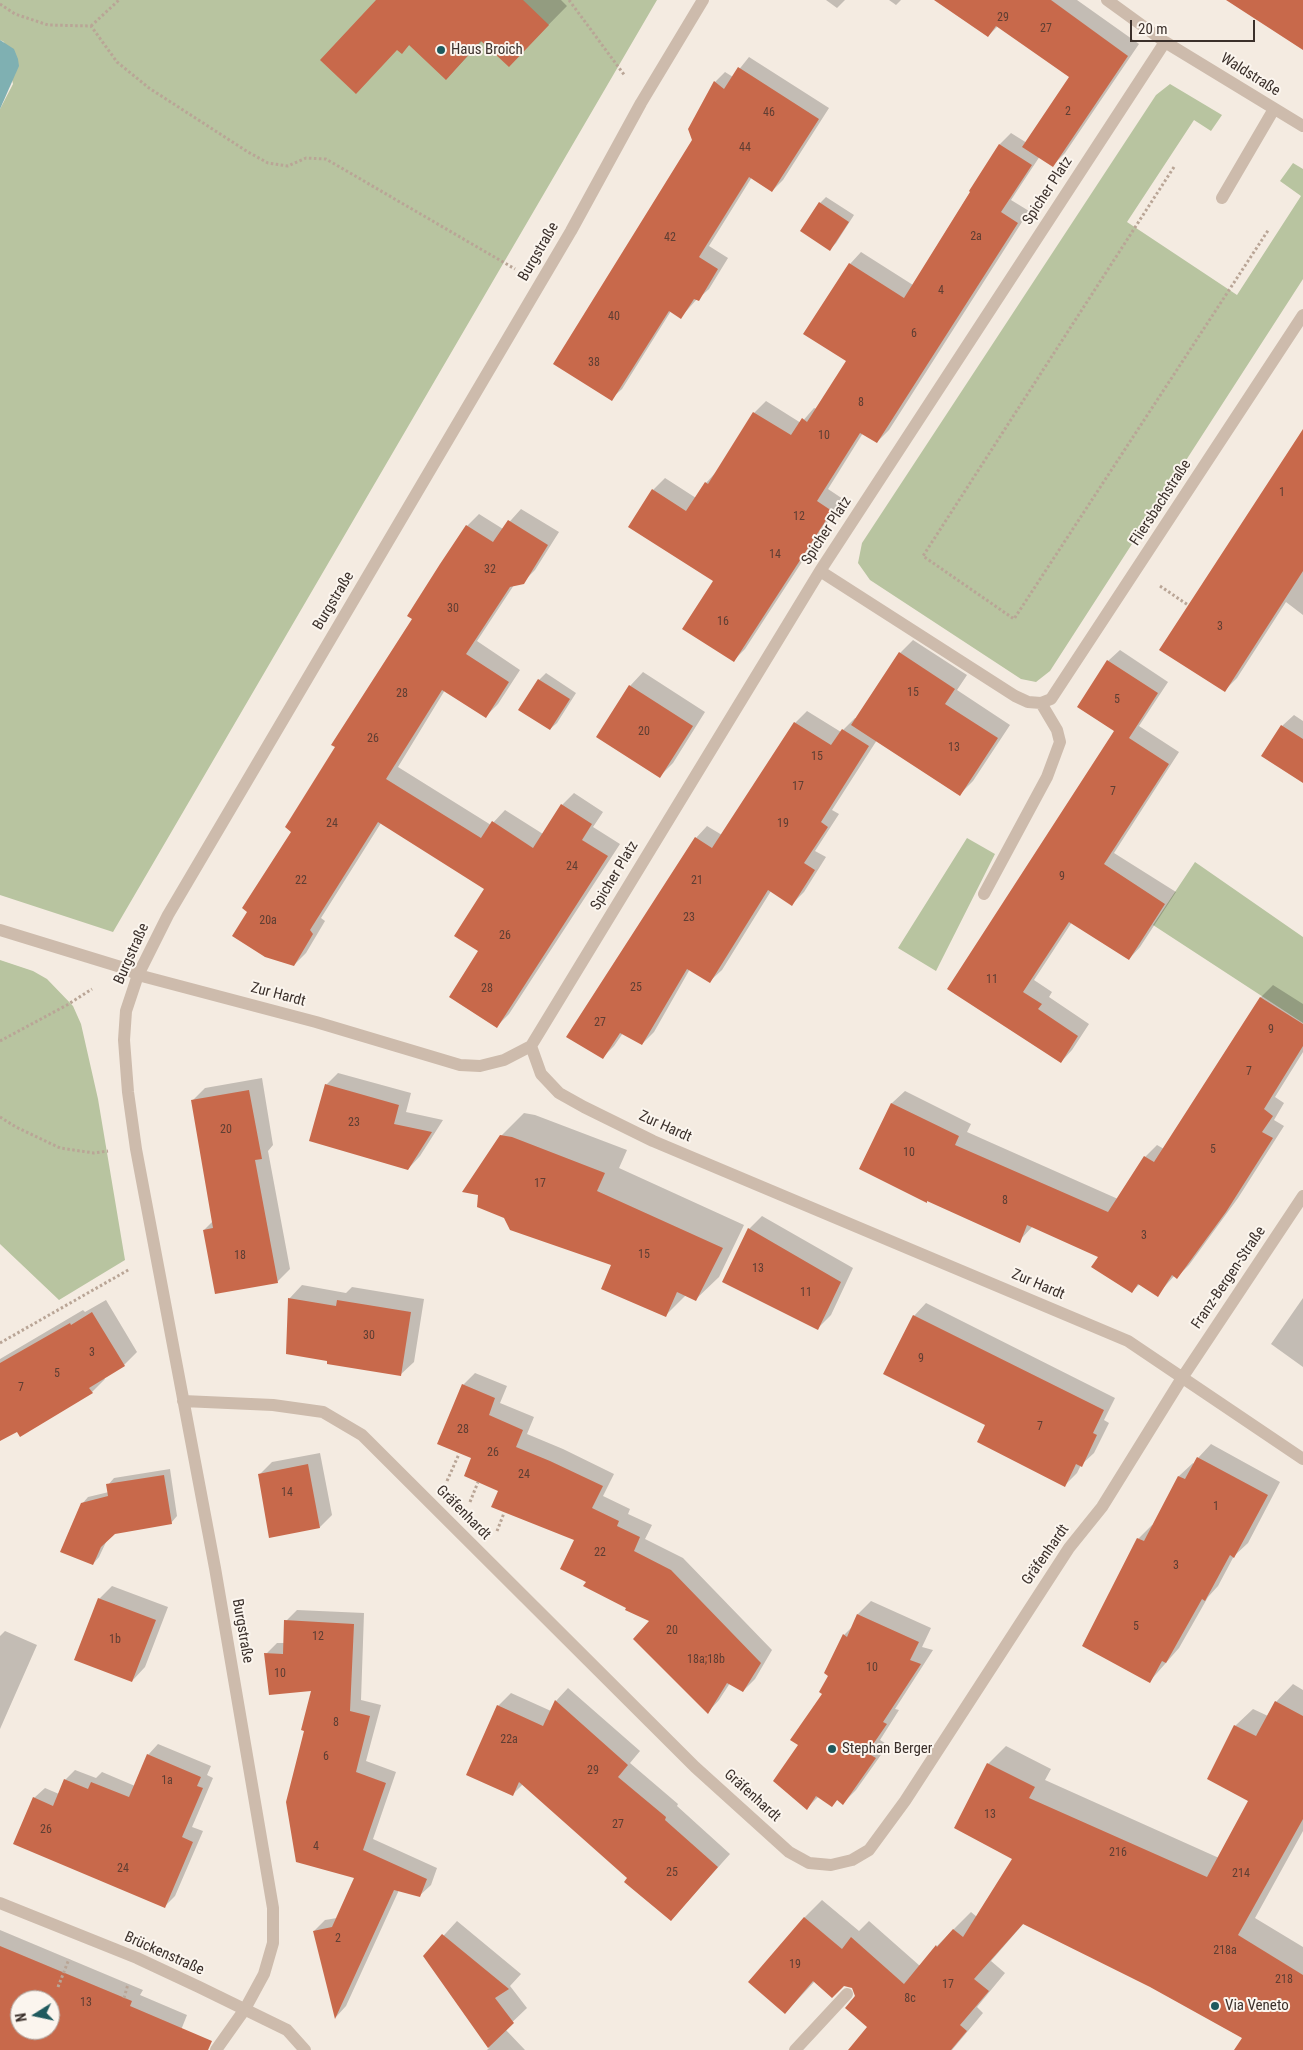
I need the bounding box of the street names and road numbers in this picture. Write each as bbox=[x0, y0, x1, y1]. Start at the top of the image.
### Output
street label: Waldstraße bbox=[1217, 50, 1283, 100]
street label: Spicher Platz bbox=[1019, 153, 1077, 229]
street label: Burgstraße bbox=[515, 219, 563, 285]
street label: Fliersbachstraße bbox=[1127, 457, 1195, 549]
street label: Spicher Platz bbox=[798, 493, 856, 569]
street label: Burgstraße bbox=[310, 569, 358, 633]
street label: Spicher Platz bbox=[587, 838, 643, 914]
street label: Burgstraße bbox=[111, 921, 153, 987]
street label: Zur Hardt bbox=[249, 979, 307, 1011]
street label: Zur Hardt bbox=[636, 1107, 694, 1147]
street label: Franz-Bergen-Straße bbox=[1188, 1223, 1270, 1333]
street label: Zur Hardt bbox=[1009, 1266, 1067, 1304]
street label: Gräfenhardt bbox=[432, 1482, 494, 1544]
street label: Gräfenhardt bbox=[1019, 1521, 1073, 1589]
street label: Burgstraße bbox=[228, 1597, 256, 1665]
street label: Gräfenhardt bbox=[720, 1766, 784, 1826]
street label: Brückenstraße bbox=[121, 1928, 207, 1980]

